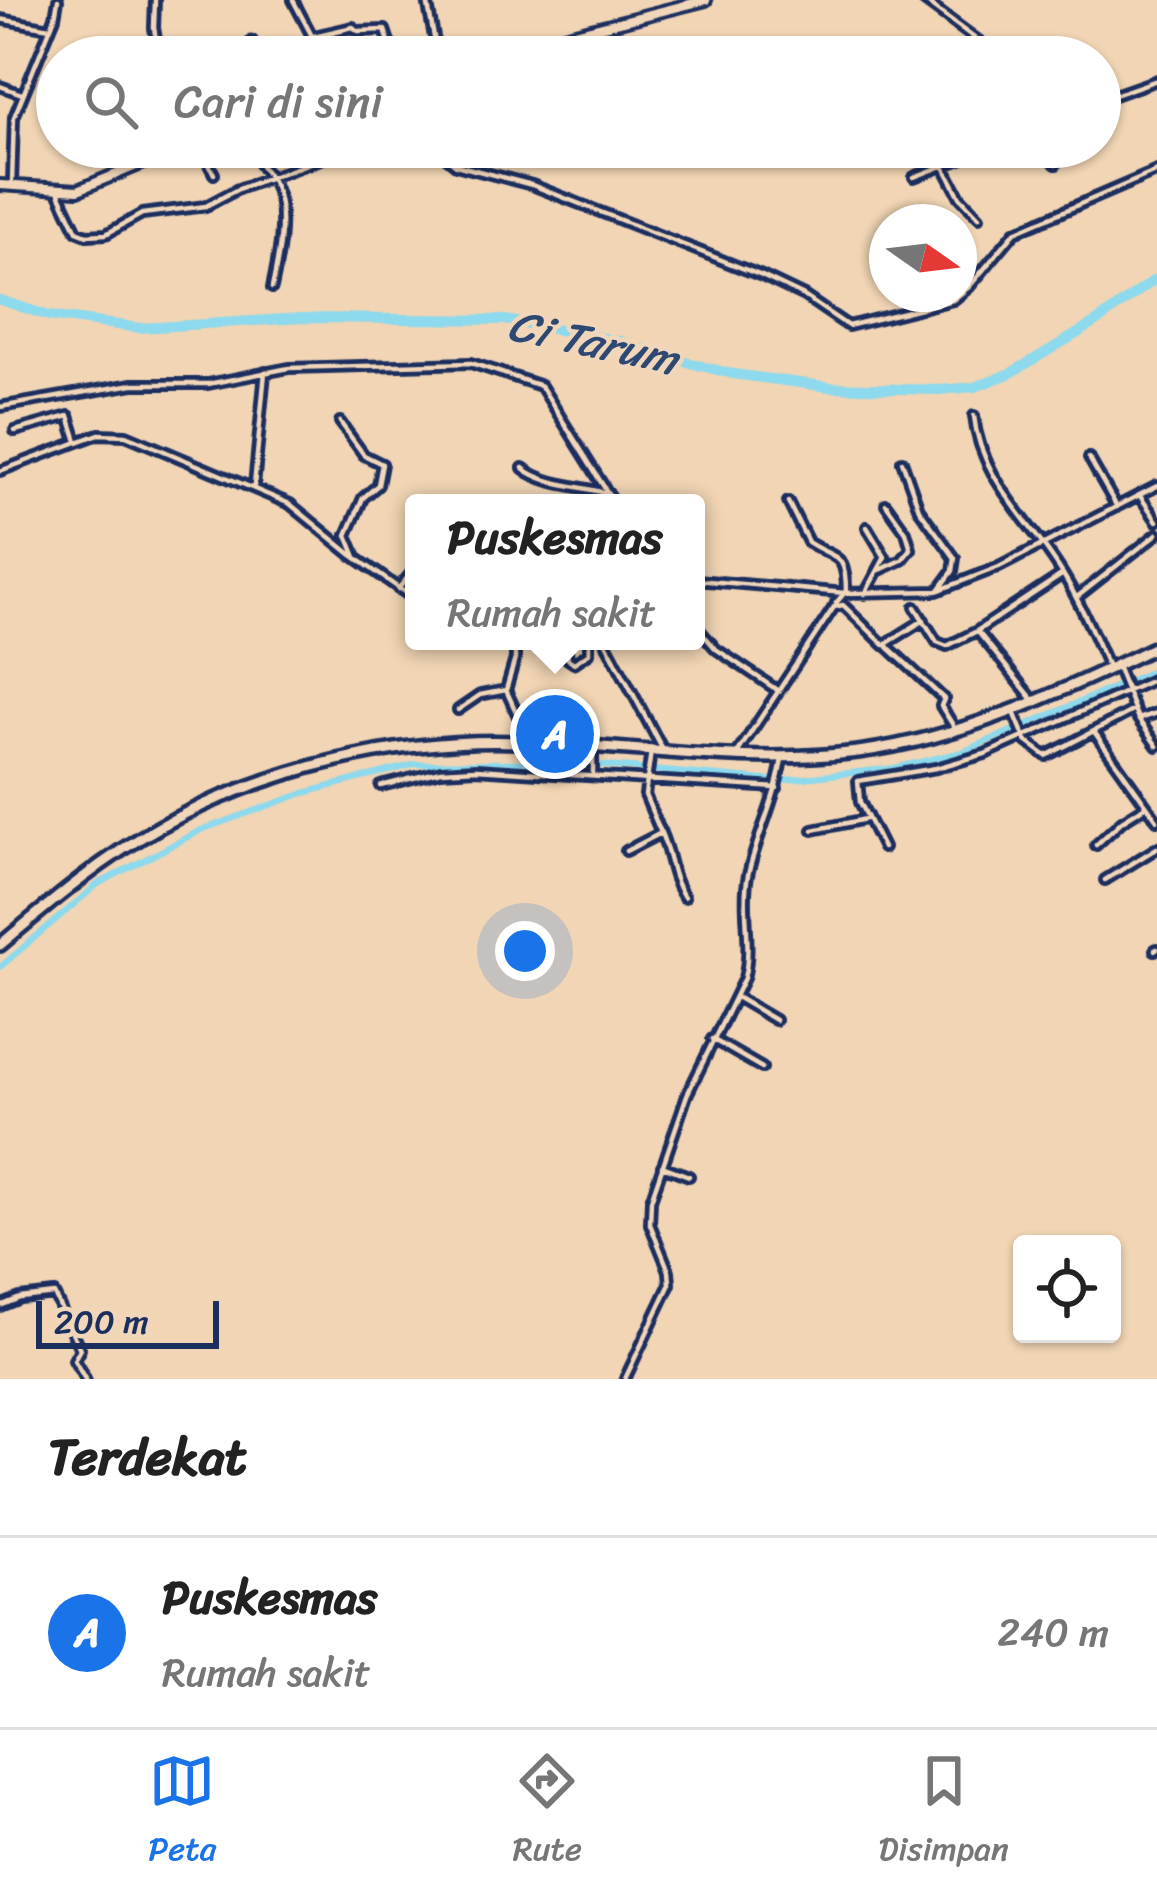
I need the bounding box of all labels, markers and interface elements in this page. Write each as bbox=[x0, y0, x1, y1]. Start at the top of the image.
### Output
search box bbox=[36, 36, 1121, 168]
text: Cari di sini bbox=[174, 62, 383, 142]
icon: search bbox=[78, 69, 144, 135]
north arrow bbox=[869, 204, 977, 312]
water label: Ci Tarum bbox=[501, 285, 689, 400]
popup bbox=[405, 494, 705, 650]
text: Puskesmas bbox=[447, 498, 663, 578]
text: Rumah sakit bbox=[447, 578, 656, 647]
pin: A bbox=[516, 689, 594, 779]
your location bbox=[495, 921, 555, 981]
map controls bbox=[1013, 1235, 1121, 1343]
button: locate bbox=[1013, 1235, 1121, 1343]
text: 200 m bbox=[54, 1293, 149, 1351]
scale bar bbox=[36, 1295, 219, 1348]
text: Terdekat bbox=[48, 1412, 247, 1502]
text: Puskesmas bbox=[162, 1558, 377, 1638]
text: A bbox=[74, 1598, 100, 1667]
text: 240 m bbox=[997, 1598, 1109, 1667]
text: Rumah sakit bbox=[162, 1638, 371, 1707]
tab: Peta bbox=[148, 1748, 216, 1878]
tab: Rute bbox=[513, 1748, 582, 1878]
tab: Disimpan bbox=[878, 1748, 1009, 1878]

